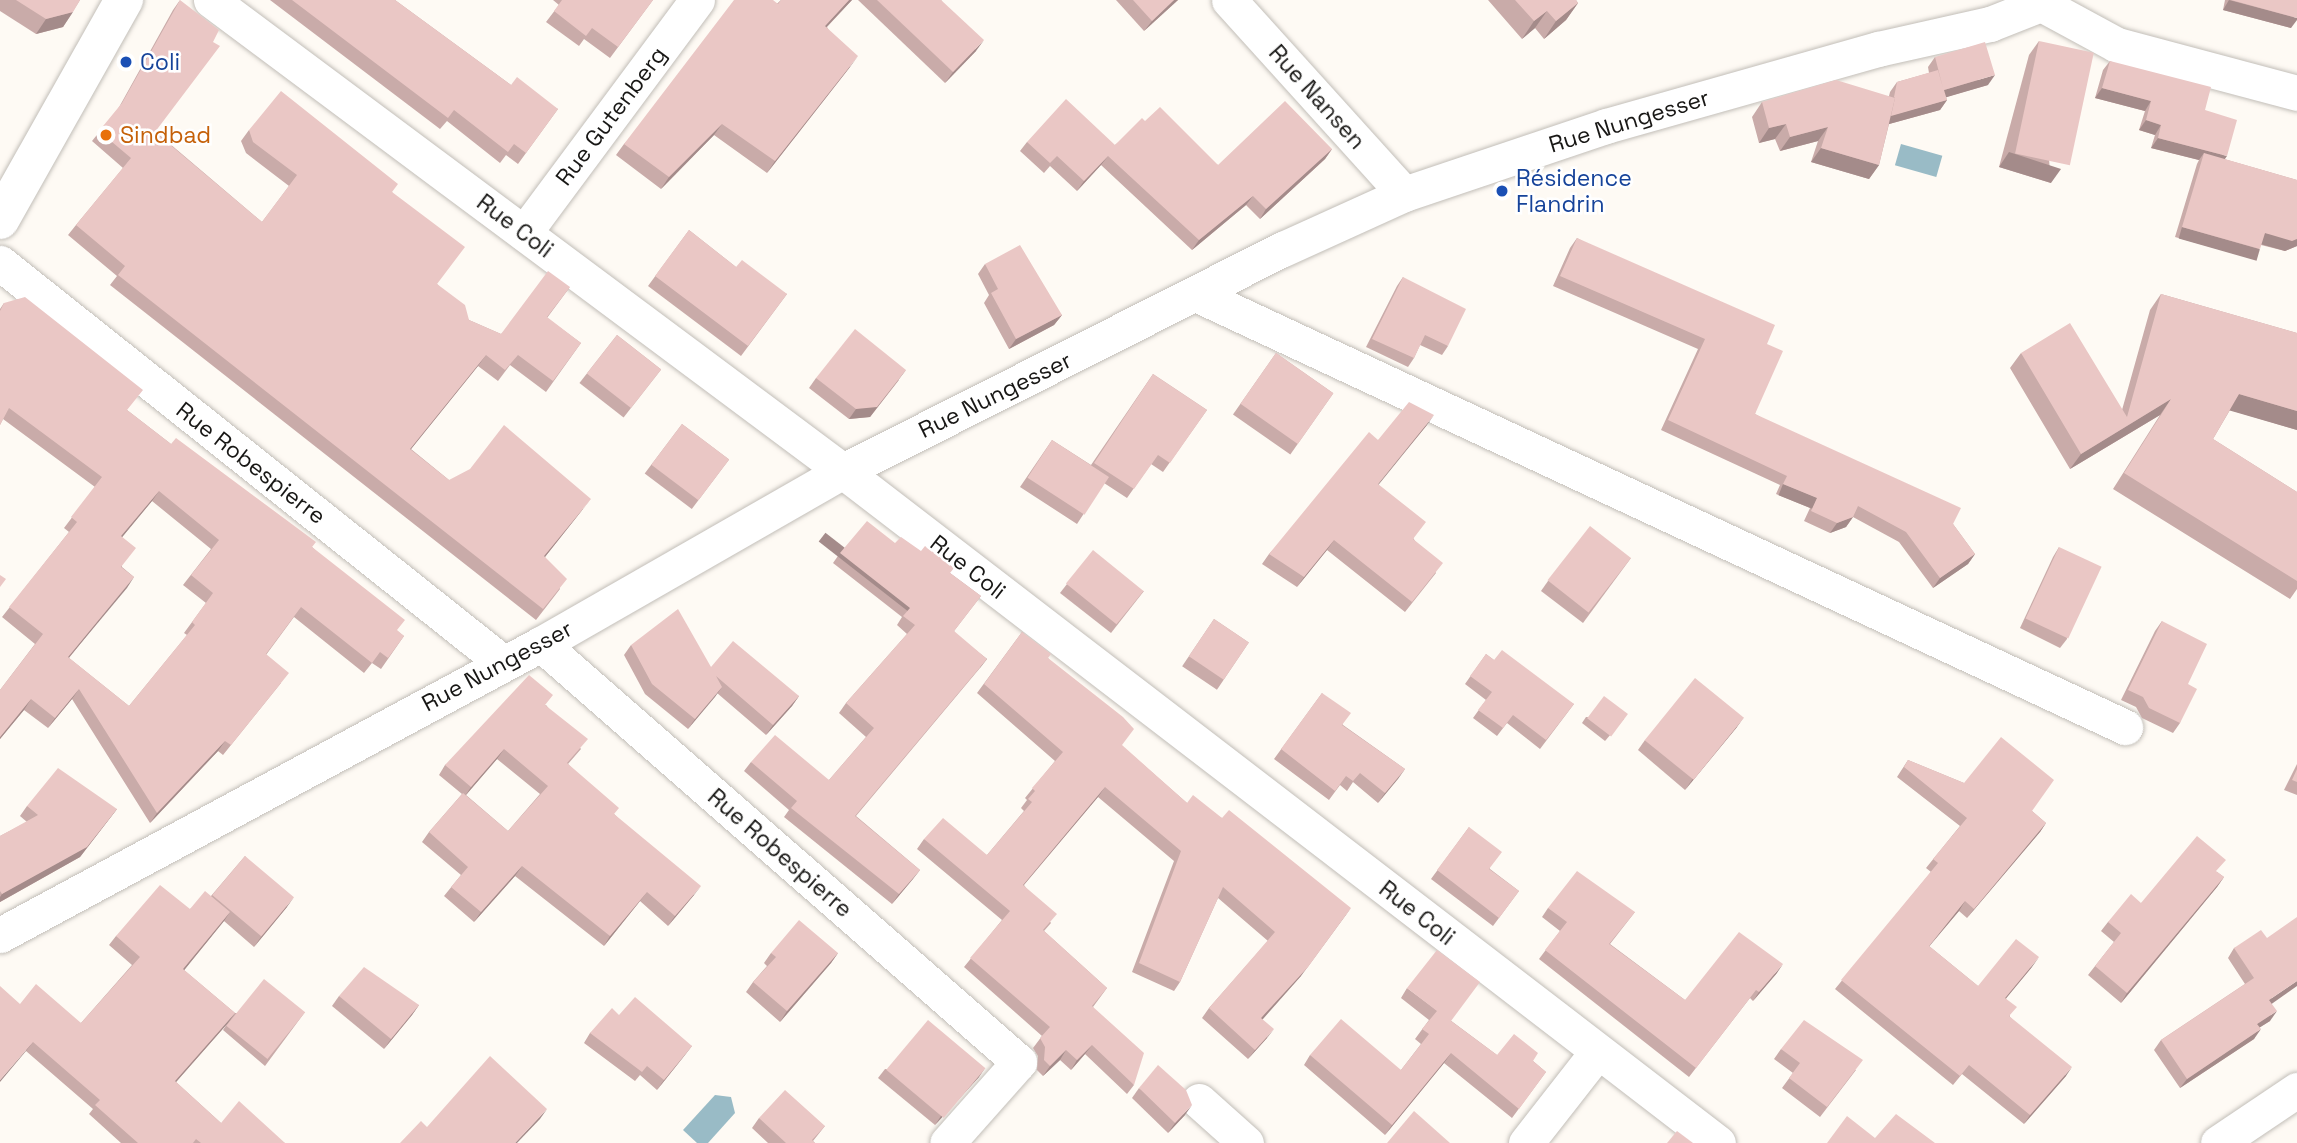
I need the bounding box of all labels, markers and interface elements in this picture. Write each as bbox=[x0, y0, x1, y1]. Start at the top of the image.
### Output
street label: Rue Nansen bbox=[1263, 39, 1371, 155]
street label: Rue Gutenberg bbox=[550, 41, 672, 191]
place label: Coli bbox=[140, 48, 180, 76]
marker: Coli bbox=[118, 54, 134, 70]
street label: Rue Nungesser bbox=[1545, 83, 1713, 159]
place label: Sindbad bbox=[120, 121, 211, 149]
marker: Sindbad bbox=[98, 127, 114, 143]
place label: Résidence Flandrin bbox=[1516, 164, 1632, 218]
marker: Résidence Flandrin bbox=[1494, 183, 1510, 199]
street label: Rue Coli bbox=[471, 188, 559, 264]
street label: Rue Nungesser bbox=[914, 346, 1076, 444]
street label: Rue Robespierre bbox=[171, 396, 331, 530]
street label: Rue Coli bbox=[925, 529, 1011, 605]
street label: Rue Nungesser bbox=[417, 615, 577, 717]
street label: Rue Robespierre bbox=[702, 783, 858, 923]
street label: Rue Coli bbox=[1374, 875, 1460, 951]

